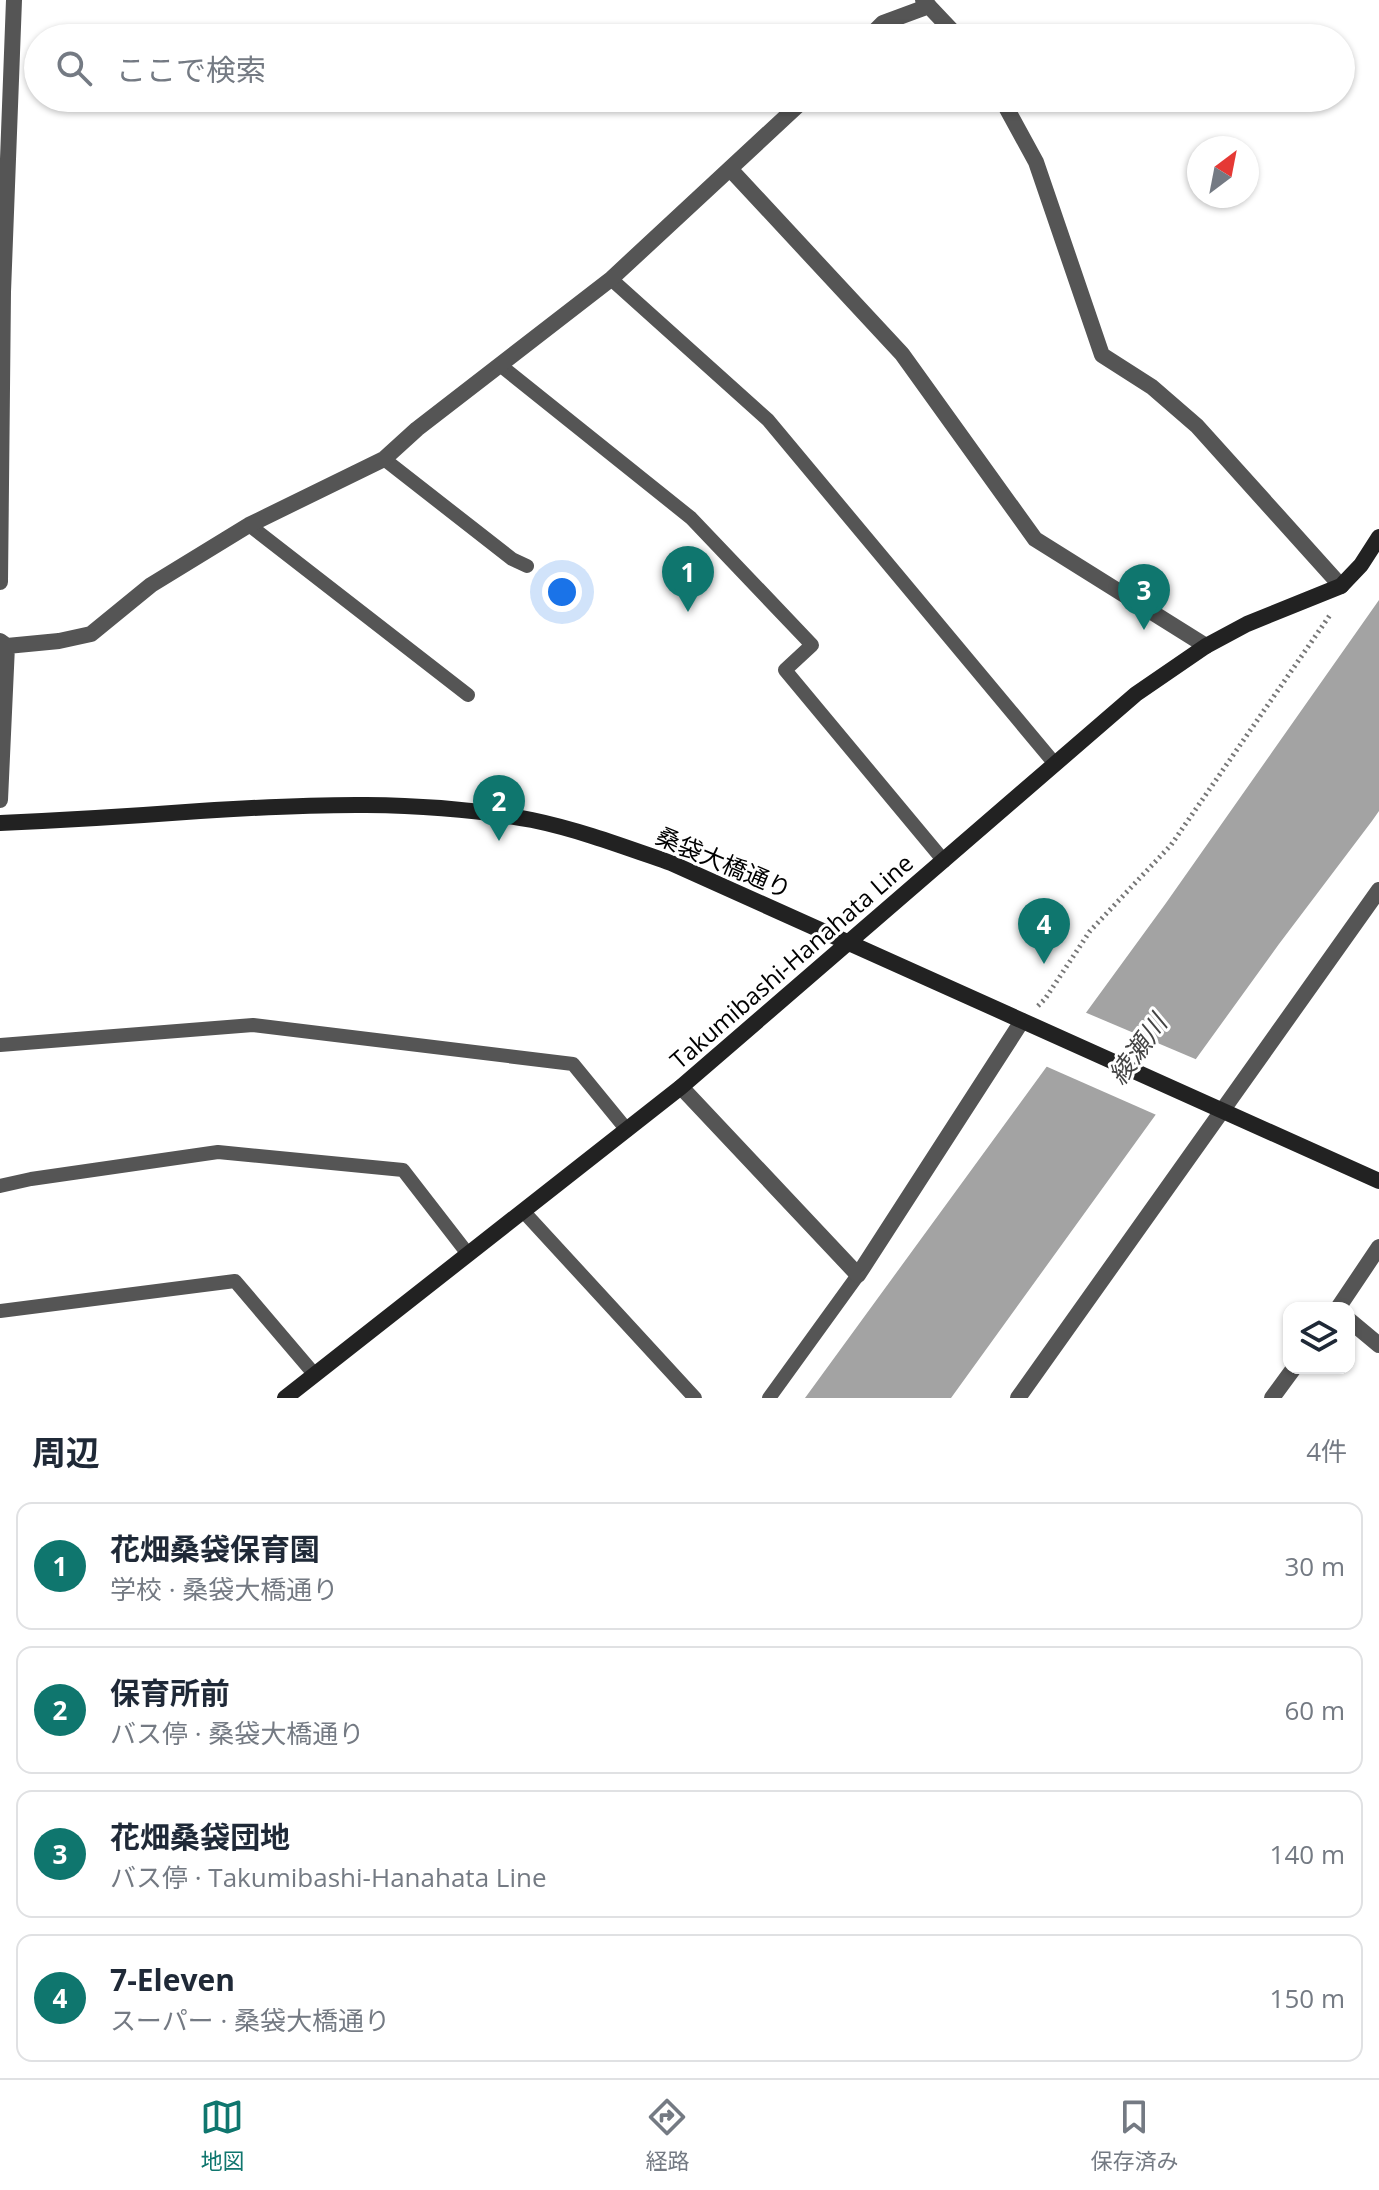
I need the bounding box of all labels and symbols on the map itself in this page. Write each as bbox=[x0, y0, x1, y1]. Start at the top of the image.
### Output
north arrow bbox=[1187, 136, 1259, 208]
pin: 1 bbox=[662, 546, 714, 612]
pin: 3 bbox=[1118, 564, 1170, 630]
your location bbox=[542, 572, 582, 612]
pin: 2 bbox=[473, 775, 525, 841]
street label: 桑袋大橋通り bbox=[651, 819, 797, 905]
street label: Takumibashi-Hanahata Line bbox=[662, 846, 920, 1076]
pin: 4 bbox=[1018, 898, 1070, 964]
water label: 綾瀬川 bbox=[1100, 1004, 1176, 1091]

